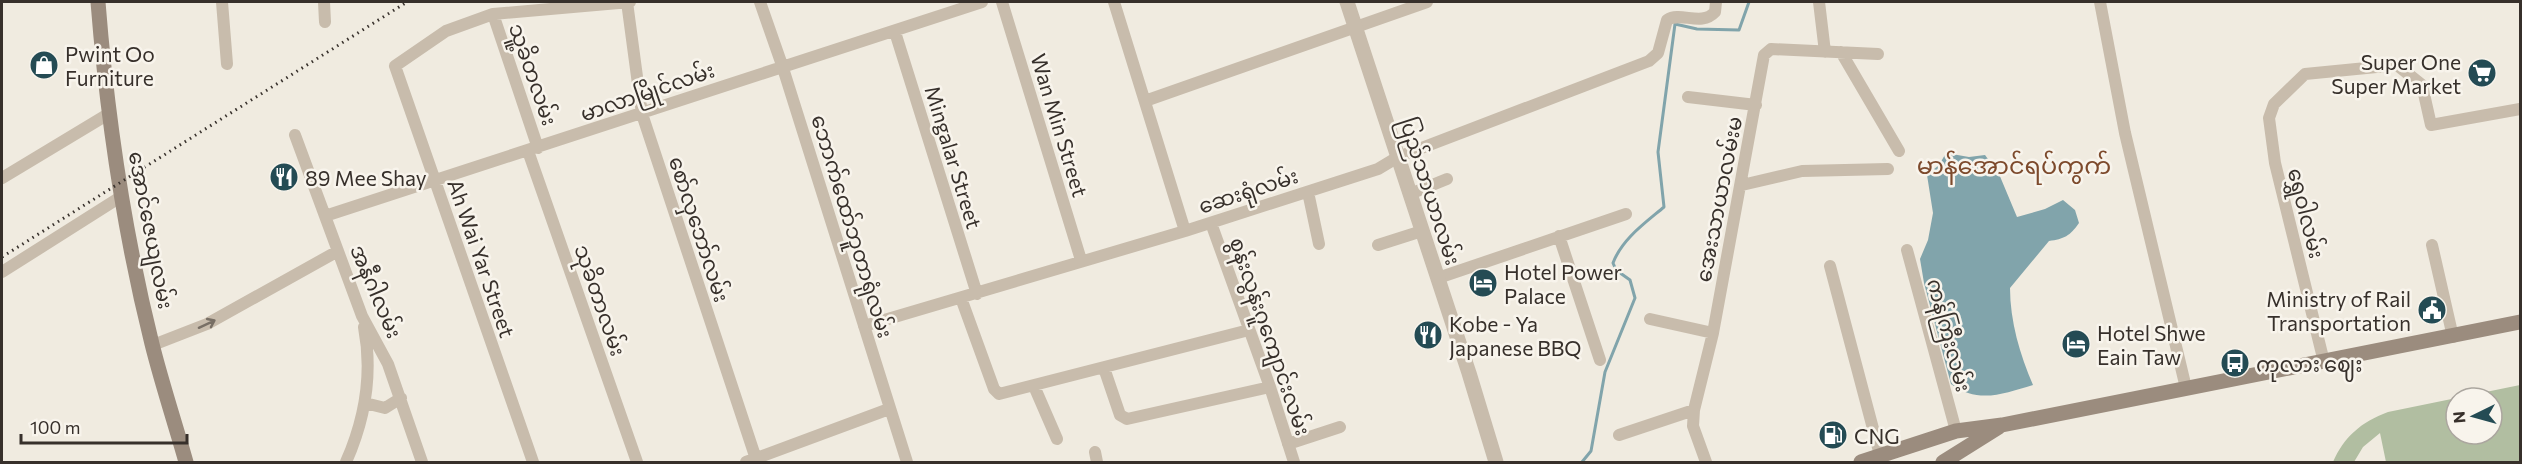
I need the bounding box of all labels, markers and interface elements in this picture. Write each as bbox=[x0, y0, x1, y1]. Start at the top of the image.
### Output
street label: သူ့ခိတလမ်း bbox=[499, 19, 565, 130]
place label: Pwint Oo Furniture bbox=[65, 41, 155, 90]
shop icon: Pwint Oo Furniture bbox=[28, 49, 60, 81]
place label: Super One Super Market bbox=[2331, 49, 2461, 98]
street label: Wan Min Street bbox=[1026, 50, 1094, 200]
street label: မာလာမြိုင်လမ်း bbox=[576, 54, 719, 131]
supermarket icon: Super One Super Market bbox=[2466, 57, 2498, 89]
street label: Mingalar Street bbox=[920, 83, 988, 231]
street label: ဘောက်ထော်ဘူတာရုံလမ်း bbox=[801, 111, 901, 342]
street label: ပြည်သာယာလမ်း bbox=[1390, 113, 1469, 270]
street label: အေးသာယာလမ်းမ bbox=[1688, 114, 1746, 284]
street label: အောင်ဇေယျလမ်း bbox=[118, 149, 182, 312]
district label: မာန်အောင်ရပ်ကွက် bbox=[1917, 150, 2111, 185]
street label: စော်လှဘော်လမ်း bbox=[659, 152, 737, 307]
street label: ဆေးရုံလမ်း bbox=[1194, 160, 1303, 224]
restaurant icon: 89 Mee Shay bbox=[268, 161, 300, 193]
place label: 89 Mee Shay bbox=[305, 165, 427, 190]
street label: ရွှေဝါလမ်း bbox=[2278, 165, 2332, 262]
street label: Ah Wai Yar Street bbox=[443, 176, 521, 340]
street label: စွန်းလွန်းဂူကျောင်းလမ်း bbox=[1219, 233, 1319, 441]
street label: အနီဂါလမ်း bbox=[341, 240, 410, 344]
street label: သုခိတာလမ်း bbox=[565, 240, 634, 361]
place label: Hotel Power Palace bbox=[1504, 259, 1622, 308]
hotel icon: Hotel Power Palace bbox=[1467, 267, 1499, 299]
street label: ကန်ကြီးလမ်း bbox=[1917, 275, 1979, 396]
place label: Ministry of Rail Transportation bbox=[2266, 286, 2411, 335]
public building icon: Ministry of Rail Transportation bbox=[2416, 294, 2448, 326]
place label: Kobe - Ya Japanese BBQ bbox=[1449, 311, 1582, 360]
one-way arrow bbox=[197, 317, 215, 329]
restaurant icon: Kobe - Ya Japanese BBQ bbox=[1412, 319, 1444, 351]
place label: Hotel Shwe Eain Taw bbox=[2097, 320, 2206, 369]
hotel icon: Hotel Shwe Eain Taw bbox=[2060, 328, 2092, 360]
bus stop icon: ကုလား ဈေး bbox=[2219, 347, 2251, 379]
place label: ကုလား ဈေး bbox=[2256, 351, 2363, 382]
north arrow bbox=[2444, 386, 2504, 446]
scale bar bbox=[21, 407, 188, 445]
text: N bbox=[2449, 411, 2469, 424]
text: 100 m bbox=[30, 416, 80, 438]
fuel station icon: CNG bbox=[1817, 419, 1849, 451]
place label: CNG bbox=[1854, 423, 1900, 448]

